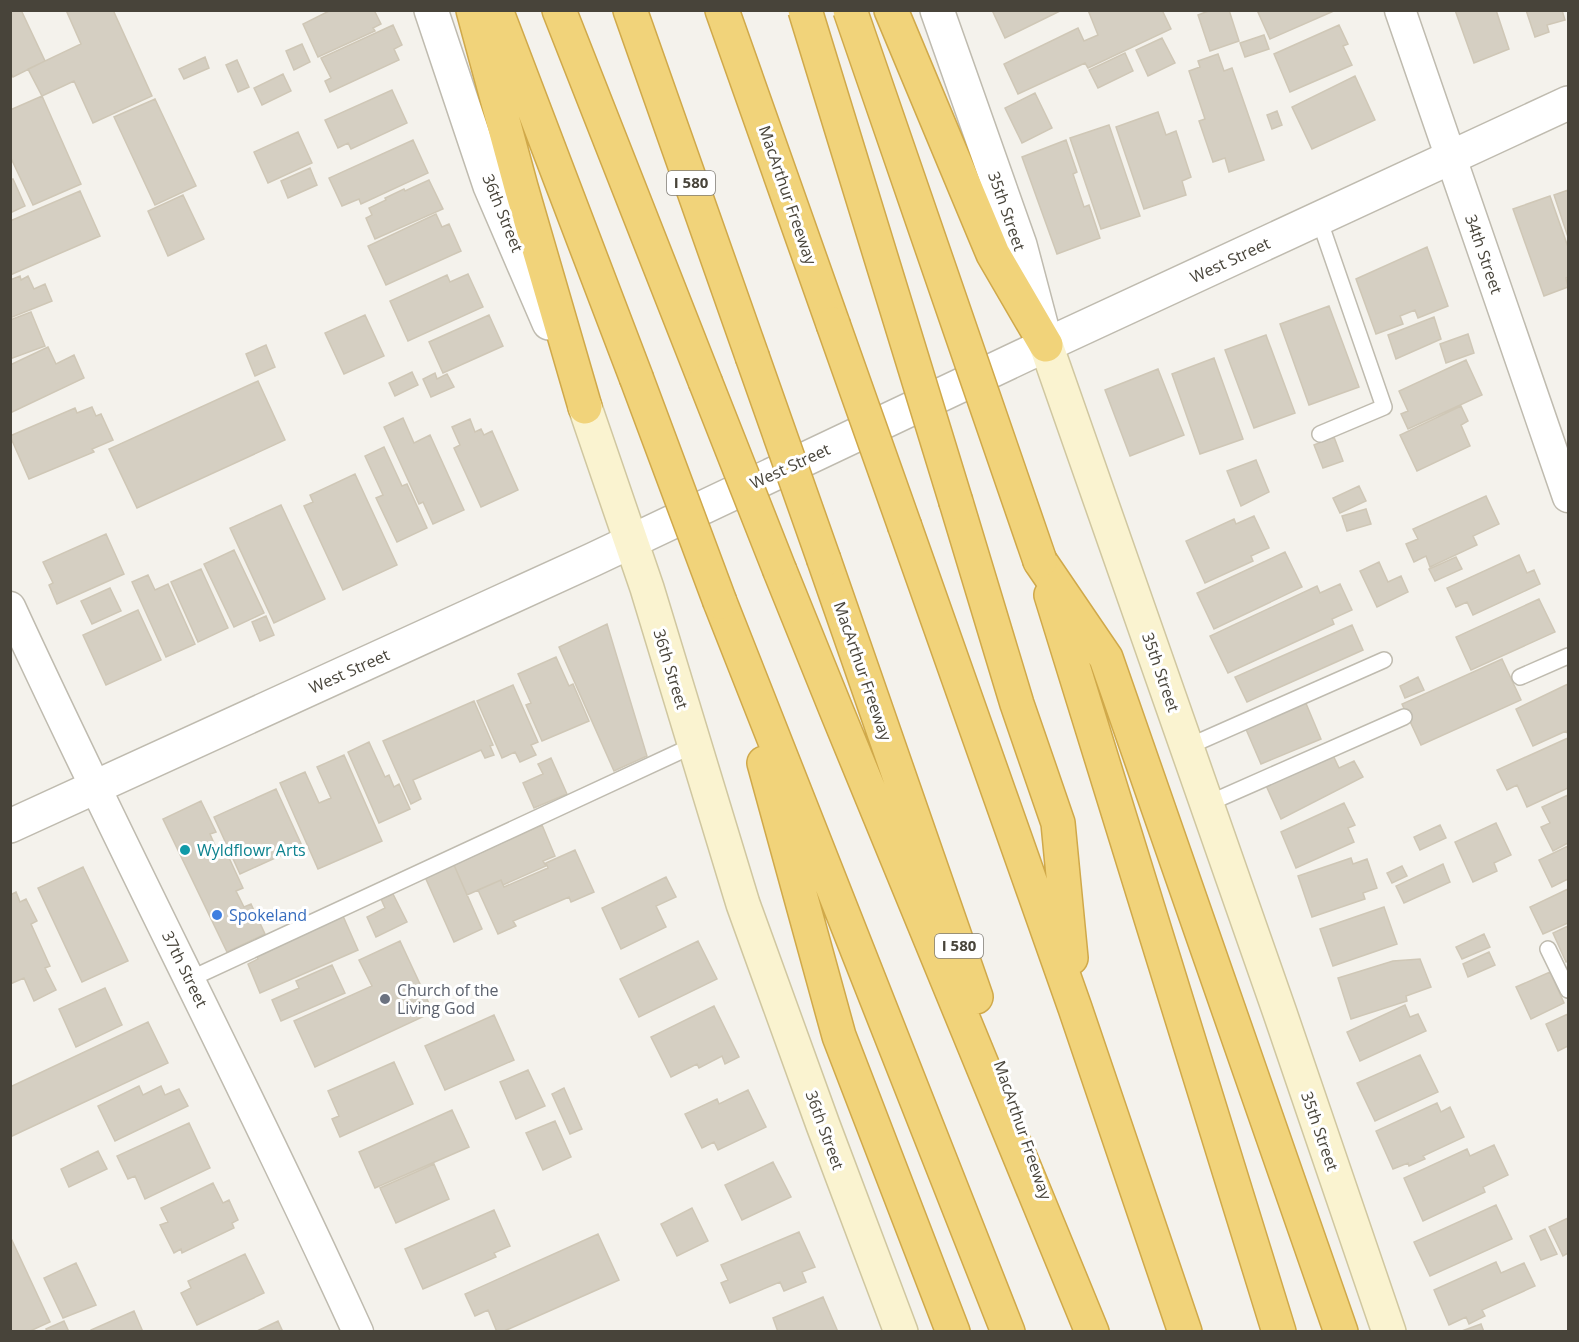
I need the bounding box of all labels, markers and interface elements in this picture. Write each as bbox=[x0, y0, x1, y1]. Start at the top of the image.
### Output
street label: MacArthur Freeway bbox=[754, 123, 822, 268]
street label: 35th Street bbox=[983, 168, 1031, 254]
street label: 36th Street bbox=[477, 171, 529, 256]
road number: I 580 bbox=[667, 171, 715, 195]
street label: 34th Street bbox=[1460, 211, 1508, 297]
street label: West Street bbox=[1186, 232, 1274, 288]
street label: West Street bbox=[746, 438, 834, 494]
street label: MacArthur Freeway bbox=[829, 599, 897, 744]
street label: 36th Street bbox=[648, 626, 694, 712]
street label: 35th Street bbox=[1137, 629, 1185, 715]
street label: West Street bbox=[305, 643, 393, 699]
place label: Wyldflowr Arts bbox=[197, 839, 306, 861]
marker: Wyldflowr Arts bbox=[178, 843, 192, 857]
place label: Spokeland bbox=[229, 904, 307, 926]
marker: Spokeland bbox=[210, 908, 224, 922]
street label: 37th Street bbox=[157, 927, 213, 1011]
road number: I 580 bbox=[935, 934, 983, 958]
place label: Church of the Living God bbox=[397, 979, 499, 1019]
marker: Church of the Living God bbox=[378, 992, 392, 1006]
street label: MacArthur Freeway bbox=[989, 1058, 1057, 1203]
street label: 36th Street bbox=[801, 1087, 850, 1173]
street label: 35th Street bbox=[1296, 1088, 1344, 1174]

